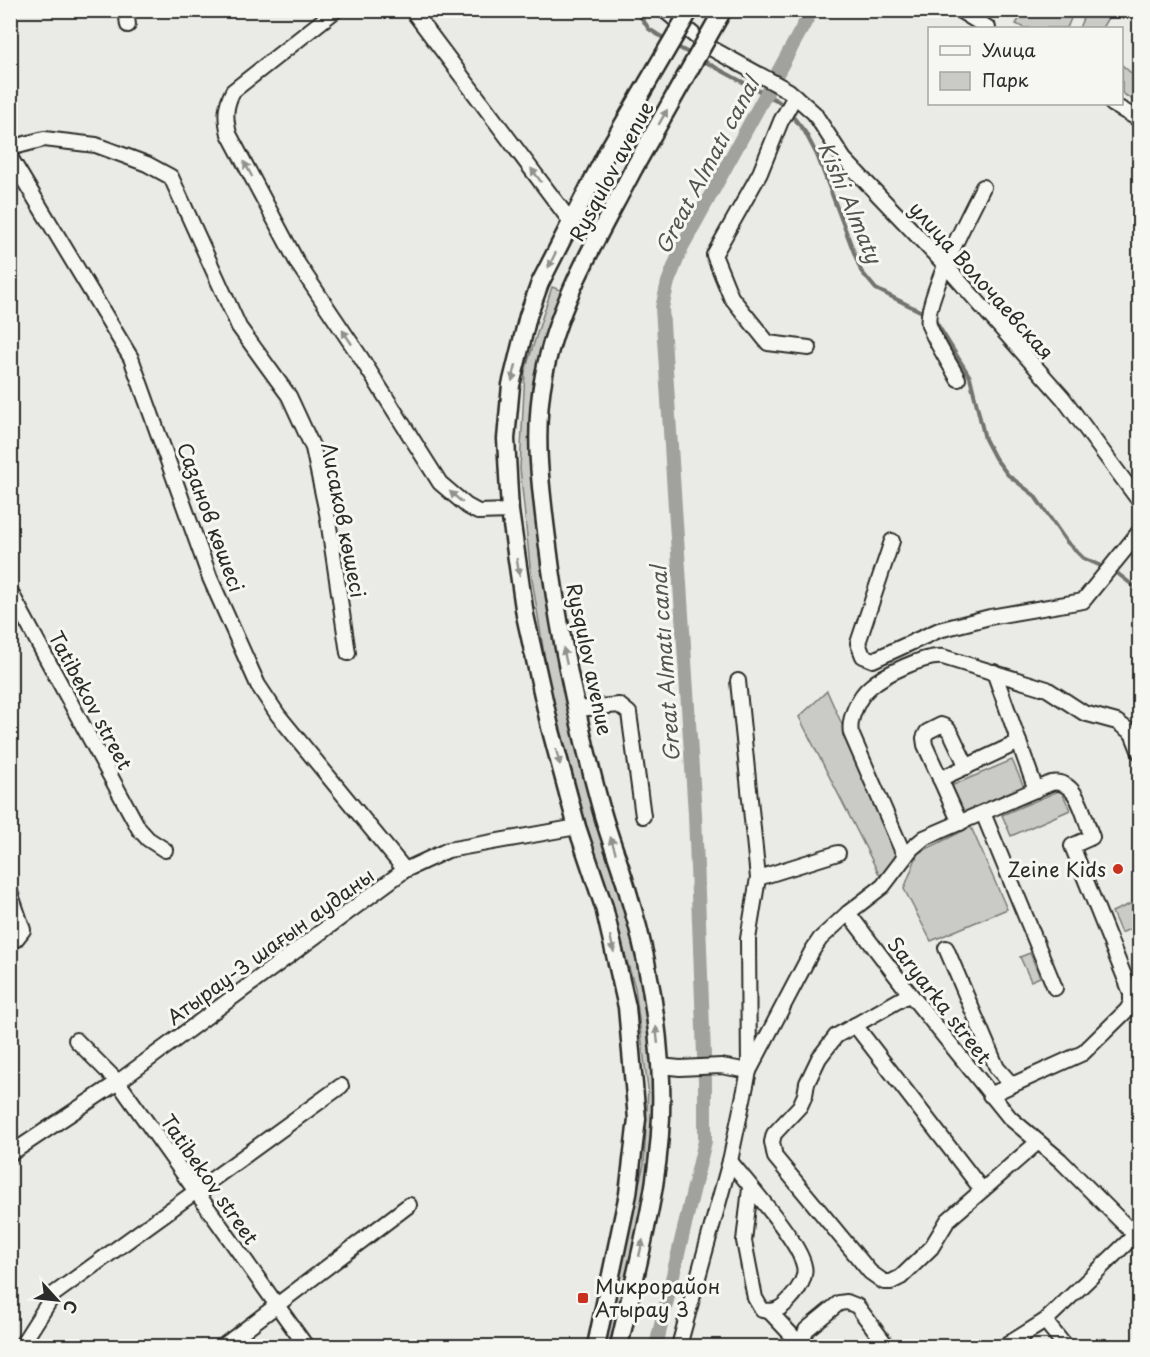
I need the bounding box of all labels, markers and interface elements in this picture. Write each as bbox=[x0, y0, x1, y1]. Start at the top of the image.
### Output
legend bbox=[928, 27, 1123, 105]
text: Улица bbox=[982, 36, 1036, 63]
text: Парк bbox=[982, 66, 1029, 93]
water label: Great Almatı canal bbox=[646, 68, 768, 259]
street label: Rysqulov avenue bbox=[561, 95, 661, 246]
one-way arrow bbox=[657, 109, 668, 125]
water label: Kіshі Almaty bbox=[811, 136, 892, 270]
one-way arrow bbox=[243, 160, 253, 177]
one-way arrow bbox=[530, 168, 542, 183]
street label: улица Волочаевская bbox=[903, 194, 1061, 366]
one-way arrow bbox=[547, 252, 557, 269]
one-way arrow bbox=[342, 329, 353, 345]
one-way arrow bbox=[509, 364, 519, 382]
street label: Сазанов көшесі bbox=[170, 438, 252, 596]
street label: Лисаков көшесі bbox=[314, 440, 374, 600]
one-way arrow bbox=[449, 491, 464, 504]
one-way arrow bbox=[513, 557, 522, 576]
water label: Great Almatı canal bbox=[641, 562, 687, 763]
street label: Rysqulov avenue bbox=[559, 580, 621, 738]
street label: Tatibekov street bbox=[42, 625, 140, 775]
one-way arrow bbox=[560, 647, 569, 666]
one-way arrow bbox=[554, 749, 563, 767]
one-way arrow bbox=[608, 836, 617, 854]
place label: Zeine Kids bbox=[1007, 854, 1106, 884]
street label: Атырау-3 шағын ауданы bbox=[160, 860, 380, 1032]
marker: Zeine Kids bbox=[1111, 862, 1125, 876]
street label: Saryarka street bbox=[881, 930, 999, 1070]
one-way arrow bbox=[608, 935, 618, 954]
one-way arrow bbox=[653, 1025, 662, 1044]
street label: Tatibekov street bbox=[154, 1107, 266, 1251]
one-way arrow bbox=[636, 1239, 646, 1258]
north arrow bbox=[27, 1270, 87, 1330]
place label: Микрорайон Атырау 3 bbox=[595, 1271, 720, 1324]
marker: Микрорайон Атырау 3 bbox=[576, 1291, 590, 1305]
text: С bbox=[58, 1296, 85, 1318]

